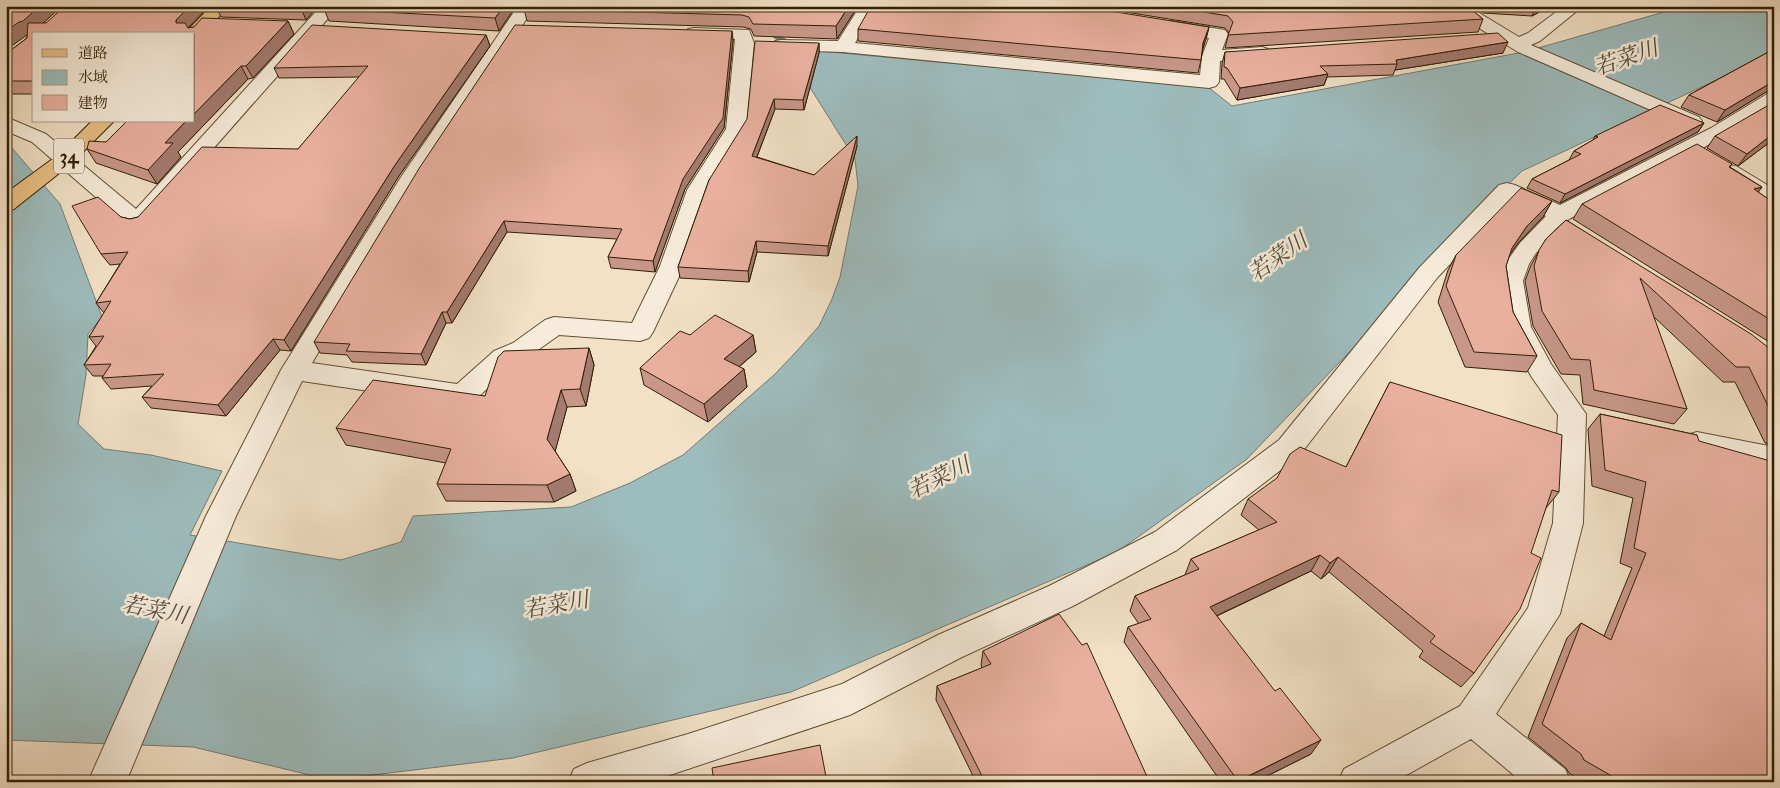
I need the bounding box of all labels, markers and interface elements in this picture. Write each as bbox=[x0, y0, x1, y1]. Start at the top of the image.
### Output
legend bbox=[32, 32, 195, 122]
water label: 若菜川 bbox=[1590, 33, 1664, 82]
text: 道路 bbox=[78, 44, 108, 63]
text: 水域 bbox=[78, 68, 108, 87]
text: 建物 bbox=[78, 94, 108, 113]
road number: 34 bbox=[54, 138, 84, 174]
water label: 若菜川 bbox=[1243, 225, 1315, 287]
water label: 若菜川 bbox=[903, 450, 977, 505]
water label: 若菜川 bbox=[521, 585, 593, 625]
water label: 若菜川 bbox=[120, 590, 192, 630]

